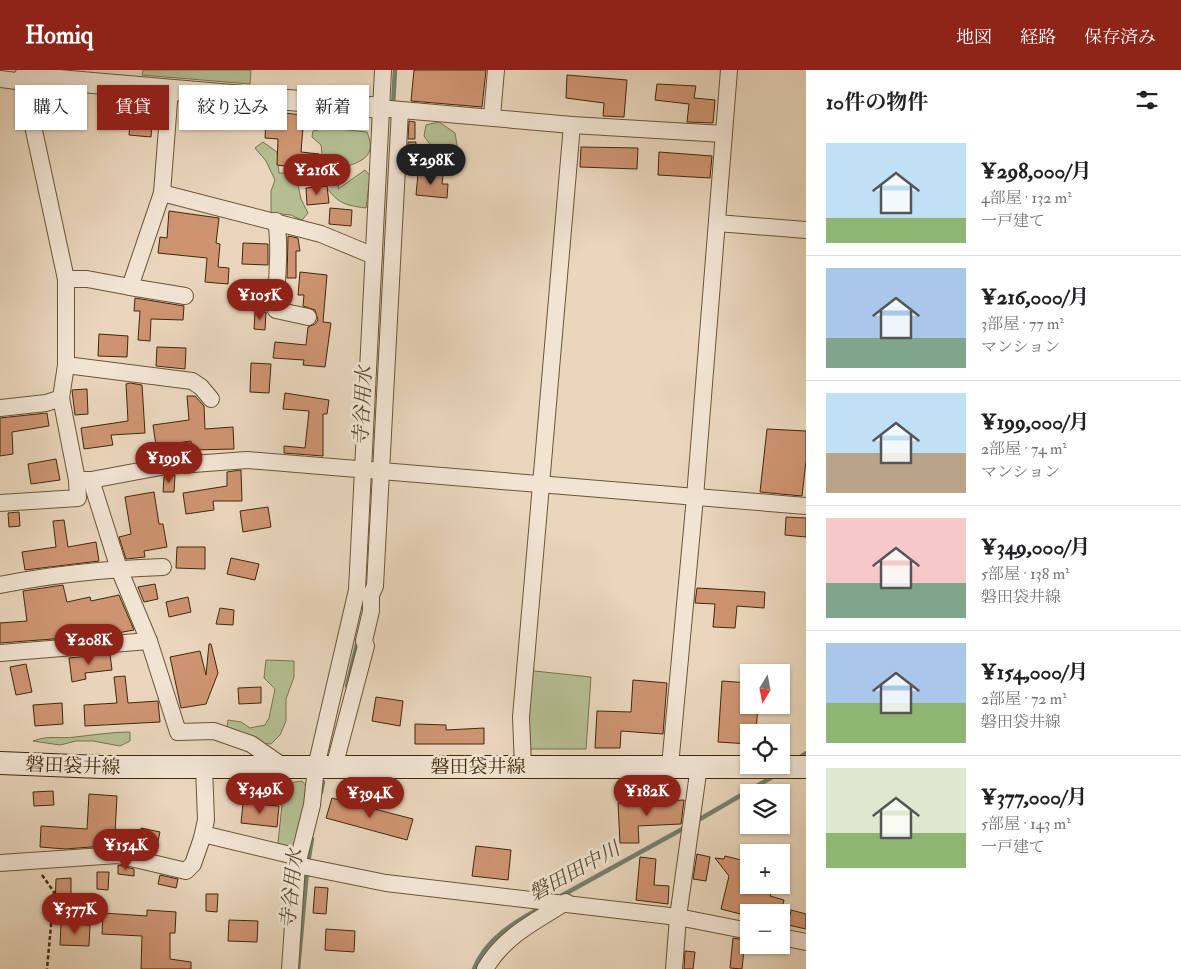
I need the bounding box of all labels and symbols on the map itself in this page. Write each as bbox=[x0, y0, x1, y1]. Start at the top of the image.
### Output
pin: ¥298K bbox=[396, 144, 466, 186]
pin: ¥216K bbox=[282, 154, 352, 196]
pin: ¥105K bbox=[225, 278, 295, 321]
water label: 寺谷用水 bbox=[348, 363, 377, 447]
pin: ¥199K bbox=[134, 442, 204, 484]
pin: ¥208K bbox=[54, 624, 124, 666]
north arrow bbox=[740, 664, 790, 714]
street label: 磐田袋井線 bbox=[25, 752, 121, 780]
street label: 磐田袋井線 bbox=[430, 755, 526, 779]
pin: ¥349K bbox=[225, 772, 295, 815]
pin: ¥182K bbox=[612, 774, 682, 817]
pin: ¥394K bbox=[335, 776, 405, 819]
pin: ¥154K bbox=[91, 828, 161, 871]
water label: 磐田田中川 bbox=[524, 835, 626, 907]
water label: 寺谷用水 bbox=[275, 846, 308, 930]
pin: ¥377K bbox=[40, 892, 110, 935]

